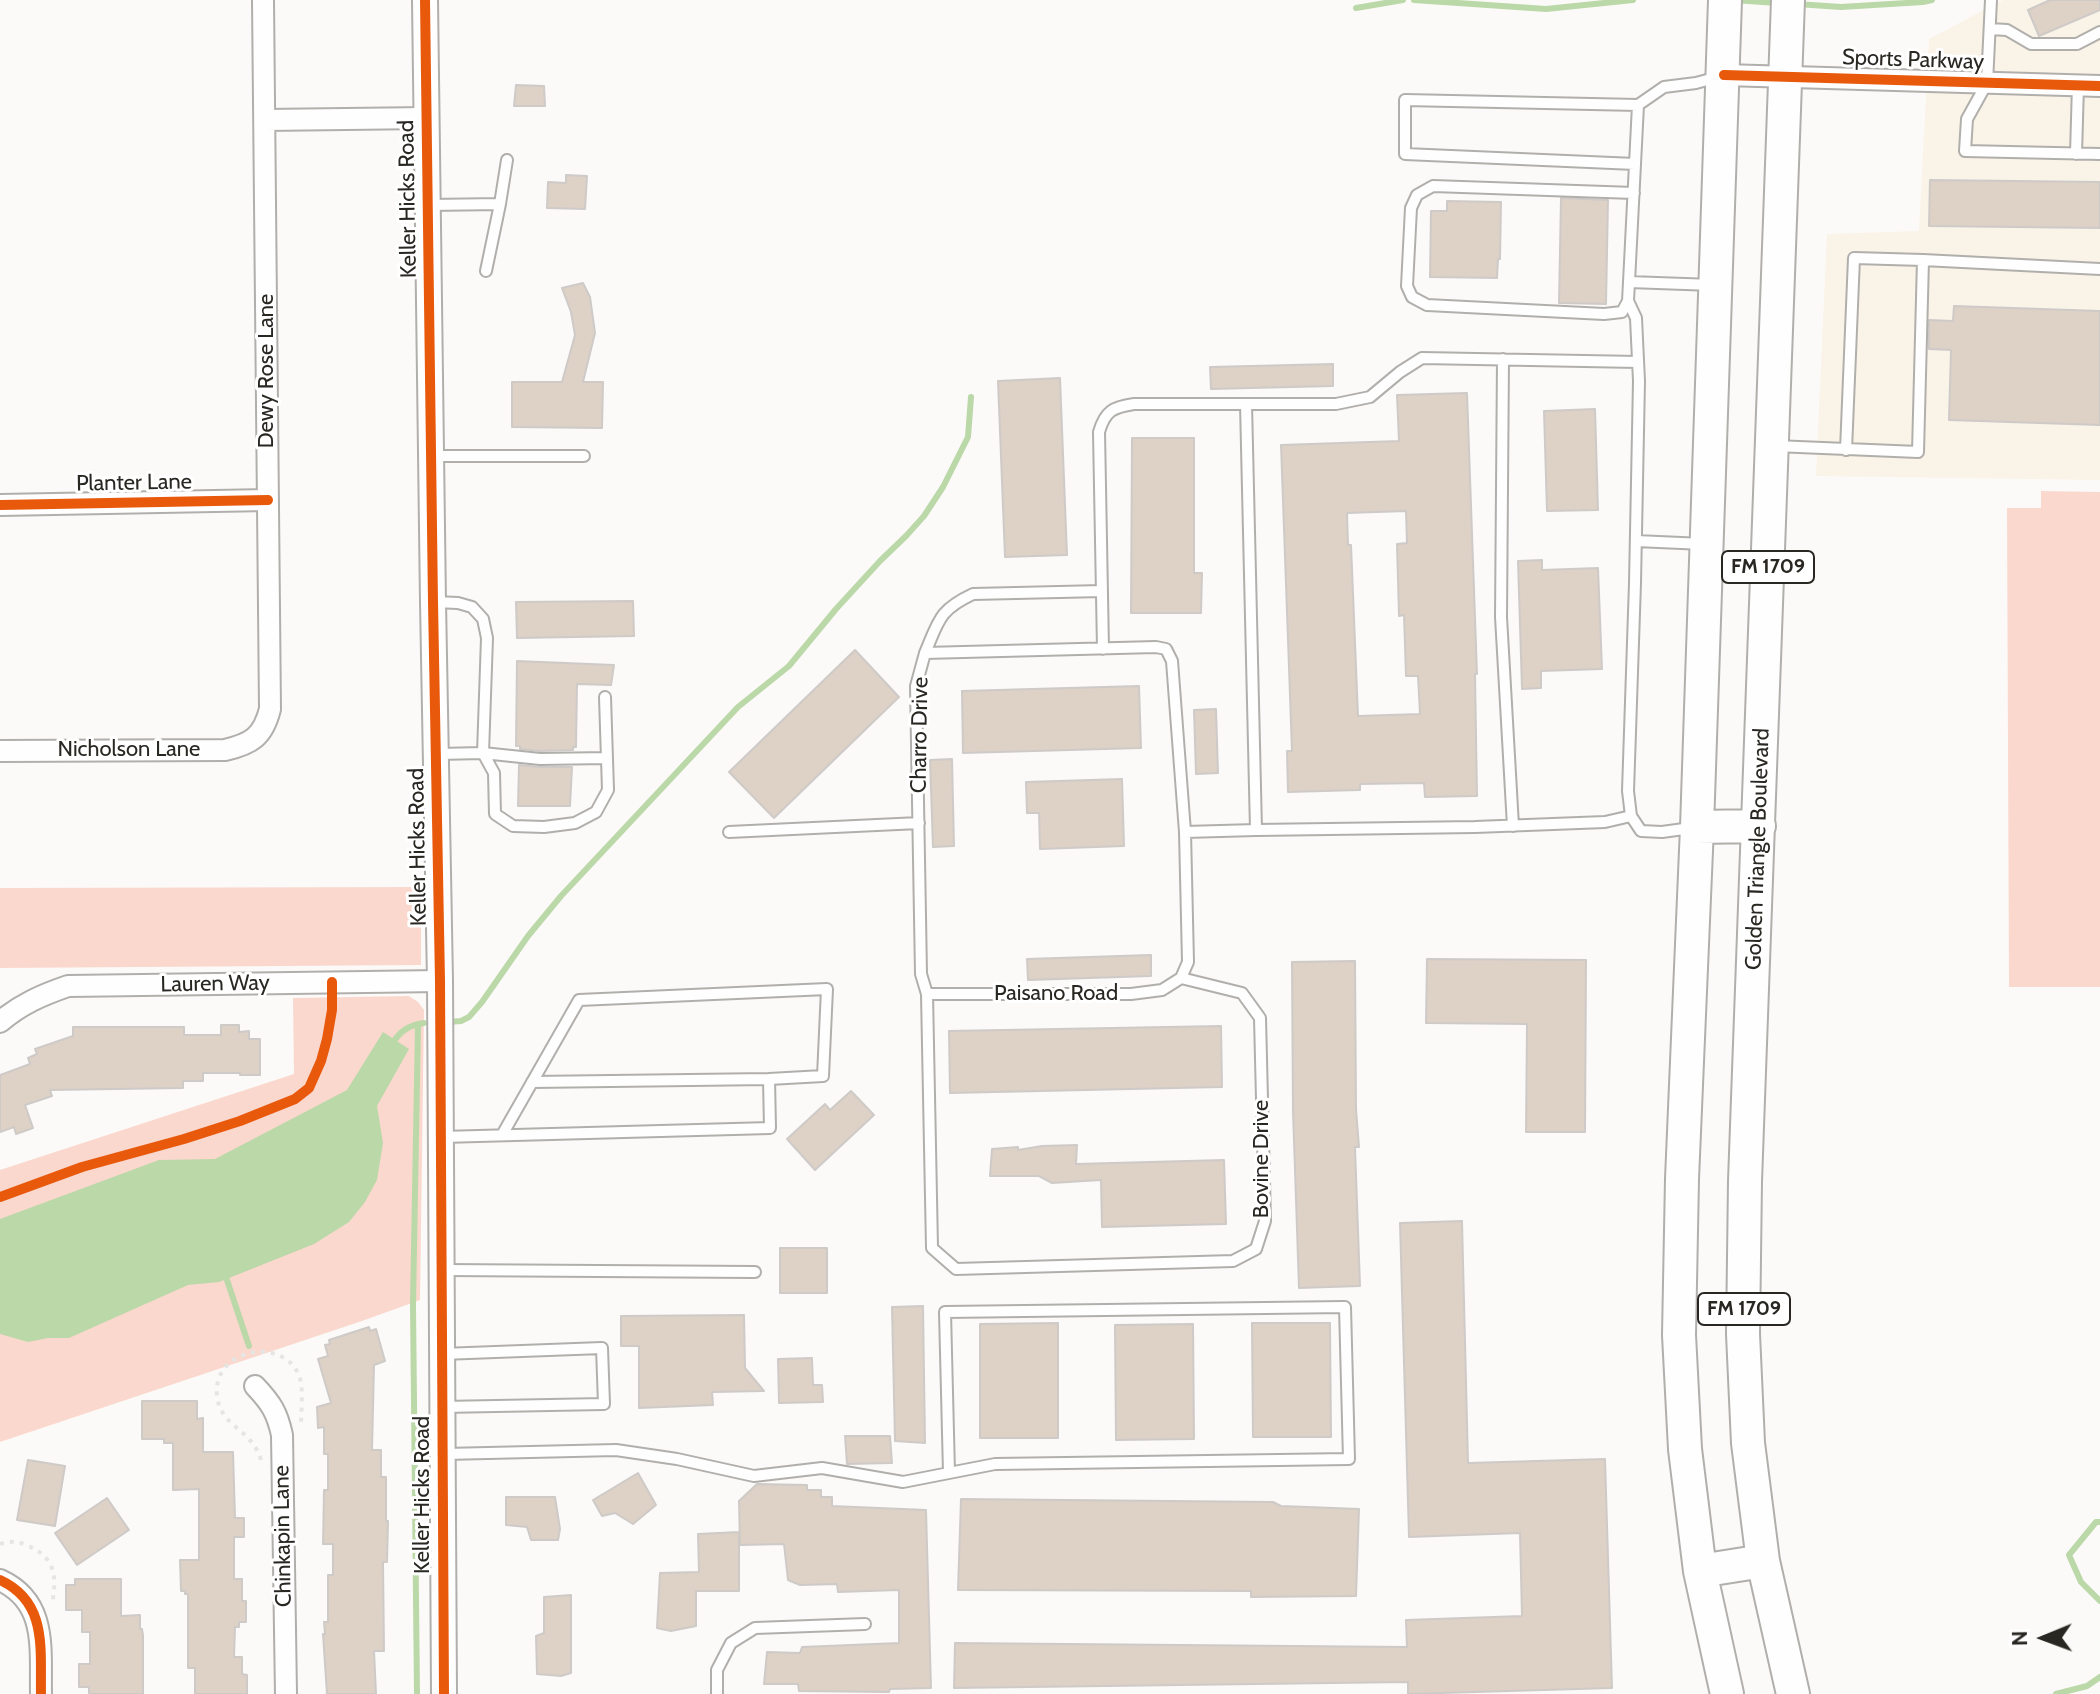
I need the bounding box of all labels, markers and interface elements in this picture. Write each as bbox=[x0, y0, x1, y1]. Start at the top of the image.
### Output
street label: Sports Parkway bbox=[1841, 44, 1985, 76]
street label: Keller Hicks Road bbox=[393, 120, 423, 278]
street label: Dewy Rose Lane bbox=[254, 294, 280, 448]
street label: Planter Lane bbox=[76, 469, 192, 497]
road number: FM 1709 bbox=[1722, 551, 1814, 583]
street label: Charro Drive bbox=[906, 677, 934, 793]
street label: Golden Triangle Boulevard bbox=[1741, 727, 1775, 971]
street label: Nicholson Lane bbox=[58, 737, 200, 763]
street label: Keller Hicks Road bbox=[403, 768, 433, 926]
street label: Lauren Way bbox=[160, 970, 270, 998]
street label: Paisano Road bbox=[994, 981, 1118, 1007]
street label: Bovine Drive bbox=[1249, 1100, 1275, 1218]
road number: FM 1709 bbox=[1698, 1293, 1790, 1325]
street label: Keller Hicks Road bbox=[410, 1416, 436, 1574]
street label: Chinkapin Lane bbox=[269, 1465, 297, 1607]
north arrow bbox=[2004, 1598, 2084, 1678]
text: N bbox=[2006, 1630, 2033, 1646]

